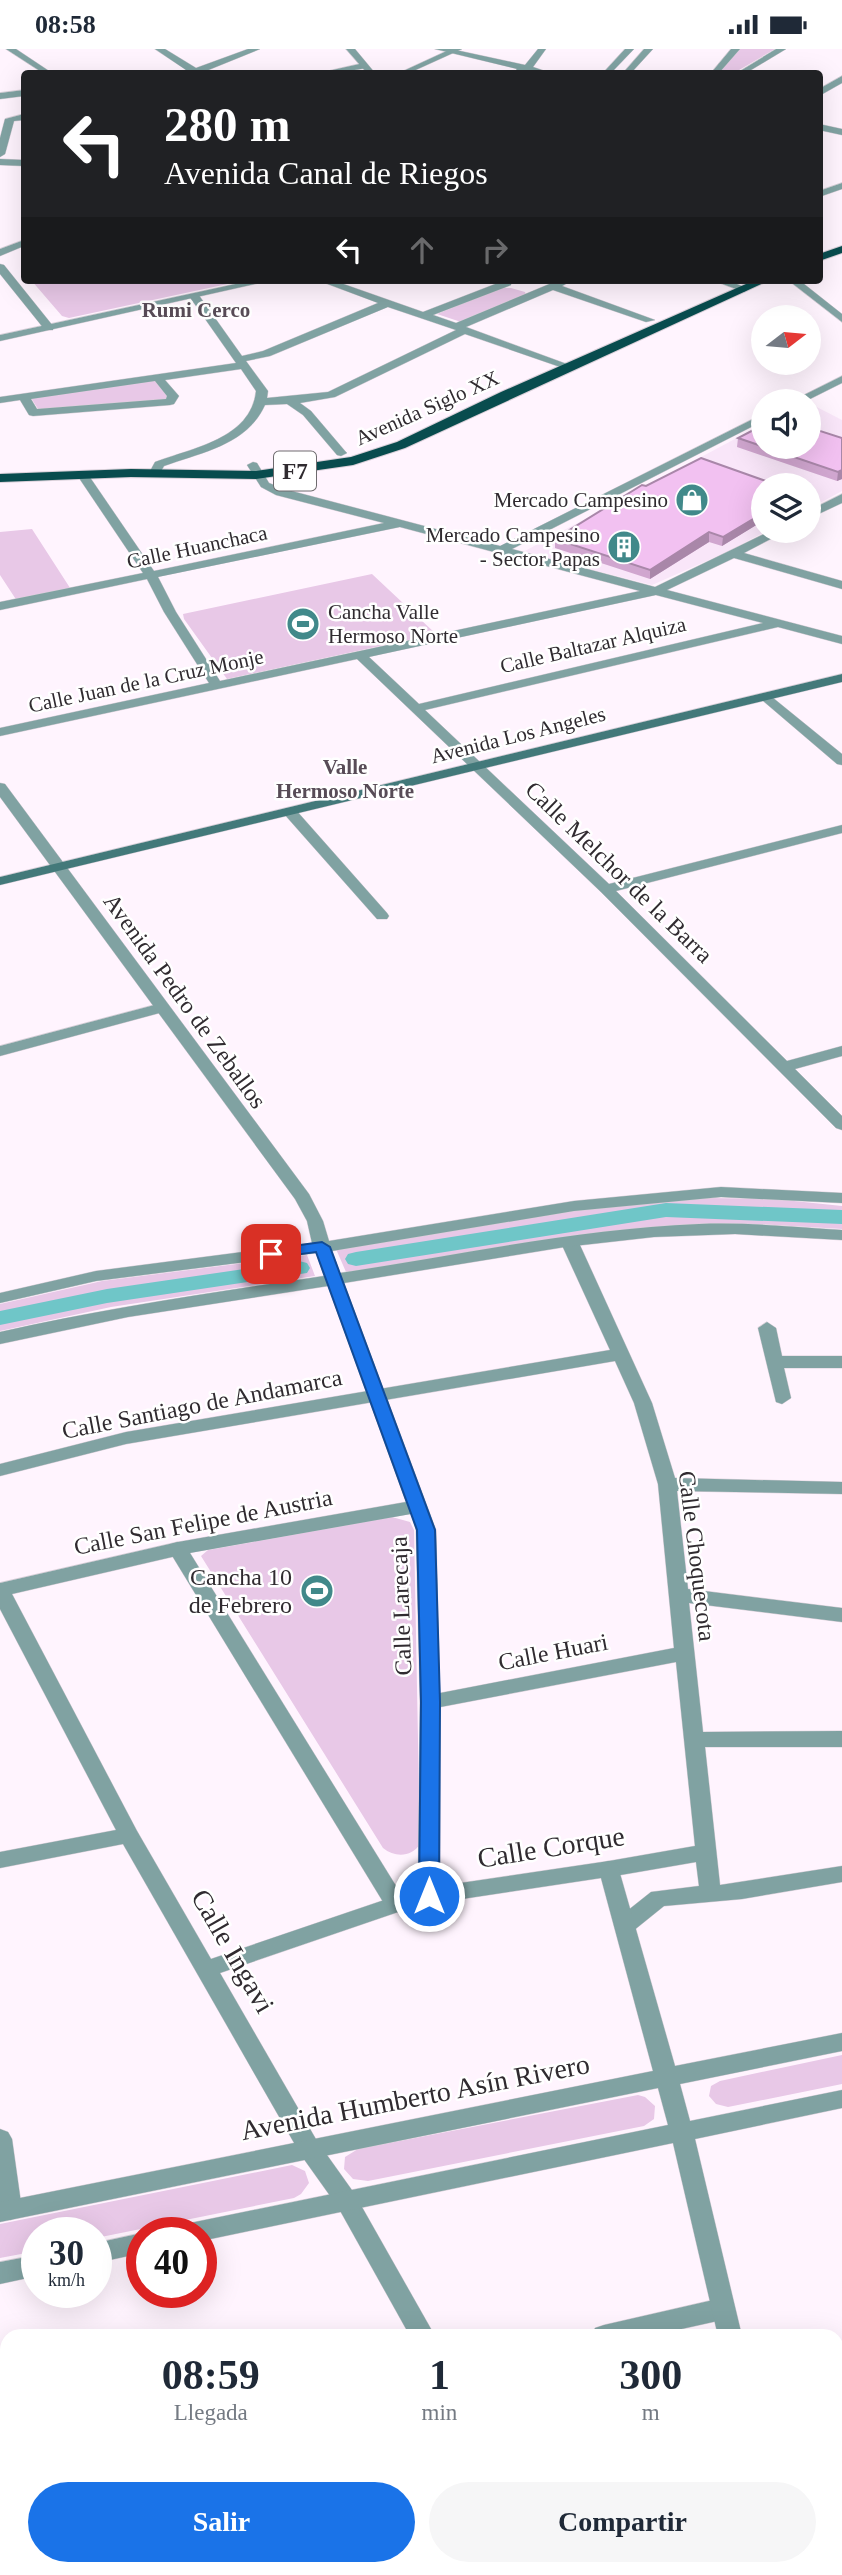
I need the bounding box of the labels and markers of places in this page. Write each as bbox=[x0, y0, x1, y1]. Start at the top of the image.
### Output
shop icon: Mercado Campesino bbox=[673, 481, 711, 519]
place label: Mercado Campesino bbox=[494, 488, 668, 512]
place label: Mercado Campesino - Sector Papas bbox=[426, 523, 600, 571]
building icon: Mercado Campesino - Sector Papas bbox=[605, 528, 643, 566]
place label: Cancha Valle Hermoso Norte bbox=[328, 600, 458, 648]
sports icon: Cancha Valle Hermoso Norte bbox=[284, 605, 322, 643]
pin bbox=[241, 1224, 301, 1284]
place label: Cancha 10 de Febrero bbox=[189, 1564, 292, 1618]
sports icon: Cancha 10 de Febrero bbox=[298, 1572, 336, 1610]

